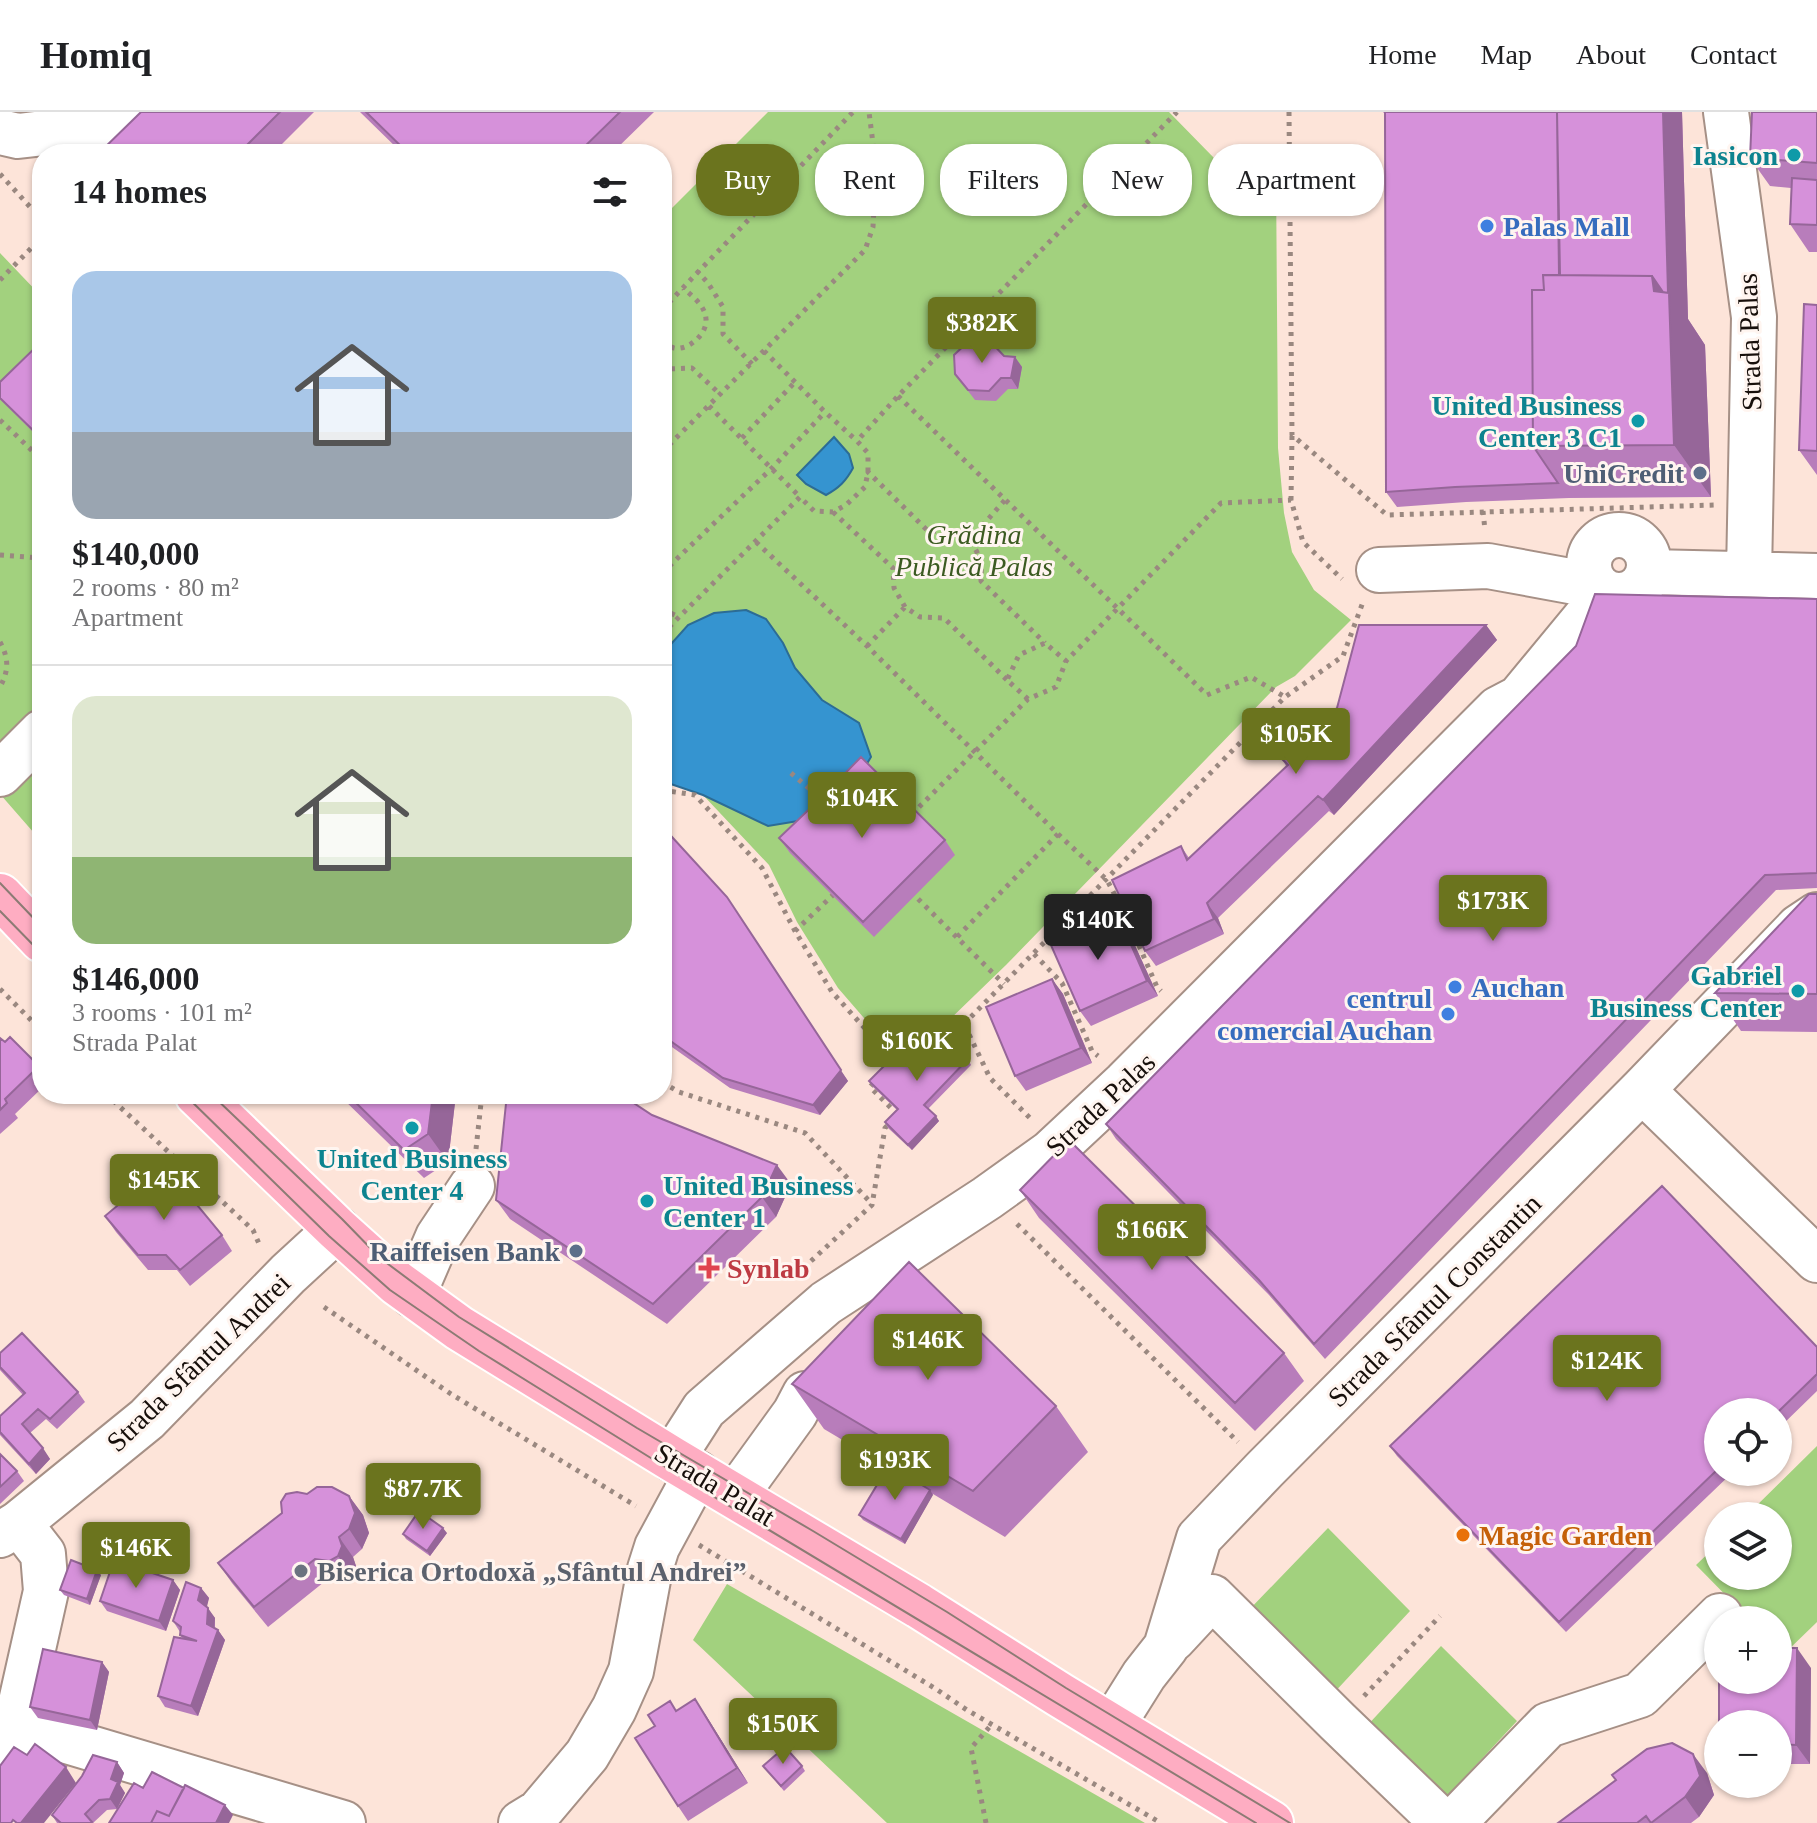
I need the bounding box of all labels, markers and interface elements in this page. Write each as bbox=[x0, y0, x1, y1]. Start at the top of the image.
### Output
text: Homiq bbox=[40, 34, 152, 76]
text: Home bbox=[1368, 39, 1437, 70]
text: Map bbox=[1481, 39, 1532, 70]
text: About bbox=[1576, 39, 1646, 70]
text: Contact bbox=[1690, 39, 1777, 70]
place label: Iasicon bbox=[1692, 140, 1778, 171]
chip: Buy bbox=[696, 144, 799, 216]
chip: Rent bbox=[815, 144, 924, 216]
chip: Filters bbox=[940, 144, 1067, 216]
chip: New bbox=[1083, 144, 1192, 216]
chip: Apartment bbox=[1208, 144, 1384, 216]
marker: Iasicon bbox=[1785, 146, 1803, 164]
icon: filters bbox=[588, 170, 632, 214]
text: 14 homes bbox=[72, 173, 207, 210]
place label: Palas Mall bbox=[1503, 211, 1630, 242]
marker: Palas Mall bbox=[1478, 217, 1496, 235]
street label: Strada Palas bbox=[1732, 273, 1767, 411]
pin: $382K bbox=[926, 297, 1038, 365]
text: $382K bbox=[946, 308, 1018, 337]
icon: home bbox=[280, 323, 424, 467]
place label: United Business Center 3 C1 bbox=[1431, 390, 1622, 453]
marker: United Business Center 3 C1 bbox=[1629, 412, 1647, 430]
place label: UniCredit bbox=[1563, 458, 1685, 489]
marker: UniCredit bbox=[1691, 464, 1709, 482]
park label: Grădina Publică Palas bbox=[894, 519, 1053, 582]
text: $140,000 bbox=[72, 535, 200, 572]
text: 2 rooms · 80 m² bbox=[72, 573, 239, 602]
text: Apartment bbox=[72, 603, 183, 632]
pin: $105K bbox=[1240, 708, 1352, 776]
text: $105K bbox=[1260, 719, 1332, 748]
icon: home bbox=[280, 748, 424, 892]
pin: $104K bbox=[806, 772, 918, 840]
text: $104K bbox=[826, 783, 898, 812]
pin: $173K bbox=[1437, 875, 1549, 943]
text: $173K bbox=[1457, 886, 1529, 915]
pin: $140K bbox=[1042, 894, 1154, 962]
text: $140K bbox=[1062, 905, 1134, 934]
text: $146,000 bbox=[72, 960, 200, 997]
place label: Gabriel Business Center bbox=[1590, 960, 1782, 1023]
place label: Auchan bbox=[1471, 972, 1565, 1003]
marker: Auchan bbox=[1446, 978, 1464, 996]
marker: Gabriel Business Center bbox=[1789, 982, 1807, 1000]
place label: centrul comercial Auchan bbox=[1217, 983, 1432, 1046]
text: 3 rooms · 101 m² bbox=[72, 998, 252, 1027]
marker: centrul comercial Auchan bbox=[1439, 1005, 1457, 1023]
pin: $160K bbox=[861, 1015, 973, 1083]
text: $160K bbox=[881, 1026, 953, 1055]
text: Strada Palat bbox=[72, 1028, 197, 1057]
street label: Strada Palas bbox=[1039, 1046, 1161, 1163]
marker: United Business Center 4 bbox=[403, 1119, 421, 1137]
place label: United Business Center 4 bbox=[317, 1143, 507, 1206]
pin: $145K bbox=[108, 1154, 220, 1222]
text: $145K bbox=[128, 1165, 200, 1194]
place label: United Business Center 1 bbox=[663, 1170, 854, 1233]
street label: Strada Sfântul Constantin bbox=[1322, 1188, 1547, 1413]
marker: United Business Center 1 bbox=[638, 1192, 656, 1210]
pin: $166K bbox=[1096, 1204, 1208, 1272]
text: $166K bbox=[1116, 1215, 1188, 1244]
place label: Raiffeisen Bank bbox=[369, 1236, 560, 1267]
marker: Raiffeisen Bank bbox=[567, 1242, 585, 1260]
place label: Synlab bbox=[727, 1253, 810, 1284]
marker: Synlab bbox=[698, 1257, 720, 1279]
street label: Strada Sfântul Andrei bbox=[100, 1267, 297, 1458]
pin: $146K bbox=[872, 1314, 984, 1382]
text: $146K bbox=[892, 1325, 964, 1354]
pin: $124K bbox=[1551, 1335, 1663, 1403]
text: $124K bbox=[1571, 1346, 1643, 1375]
map controls bbox=[1704, 1398, 1792, 1798]
button: locate bbox=[1704, 1398, 1792, 1486]
pin: $193K bbox=[839, 1434, 951, 1502]
street label: Strada Palat bbox=[649, 1436, 781, 1532]
text: $193K bbox=[859, 1445, 931, 1474]
pin: $87.7K bbox=[358, 1463, 488, 1531]
text: $87.7K bbox=[384, 1474, 462, 1503]
button: layers bbox=[1704, 1502, 1792, 1590]
place label: Magic Garden bbox=[1479, 1520, 1653, 1551]
pin: $146K bbox=[80, 1522, 192, 1590]
marker: Magic Garden bbox=[1454, 1526, 1472, 1544]
text: $146K bbox=[100, 1533, 172, 1562]
place label: Biserica Ortodoxă „Sfântul Andrei” bbox=[317, 1556, 747, 1587]
marker: Biserica Ortodoxă „Sfântul Andrei” bbox=[292, 1562, 310, 1580]
button: + bbox=[1704, 1606, 1792, 1694]
pin: $150K bbox=[727, 1698, 839, 1766]
text: $150K bbox=[747, 1709, 819, 1738]
button: − bbox=[1704, 1710, 1792, 1798]

